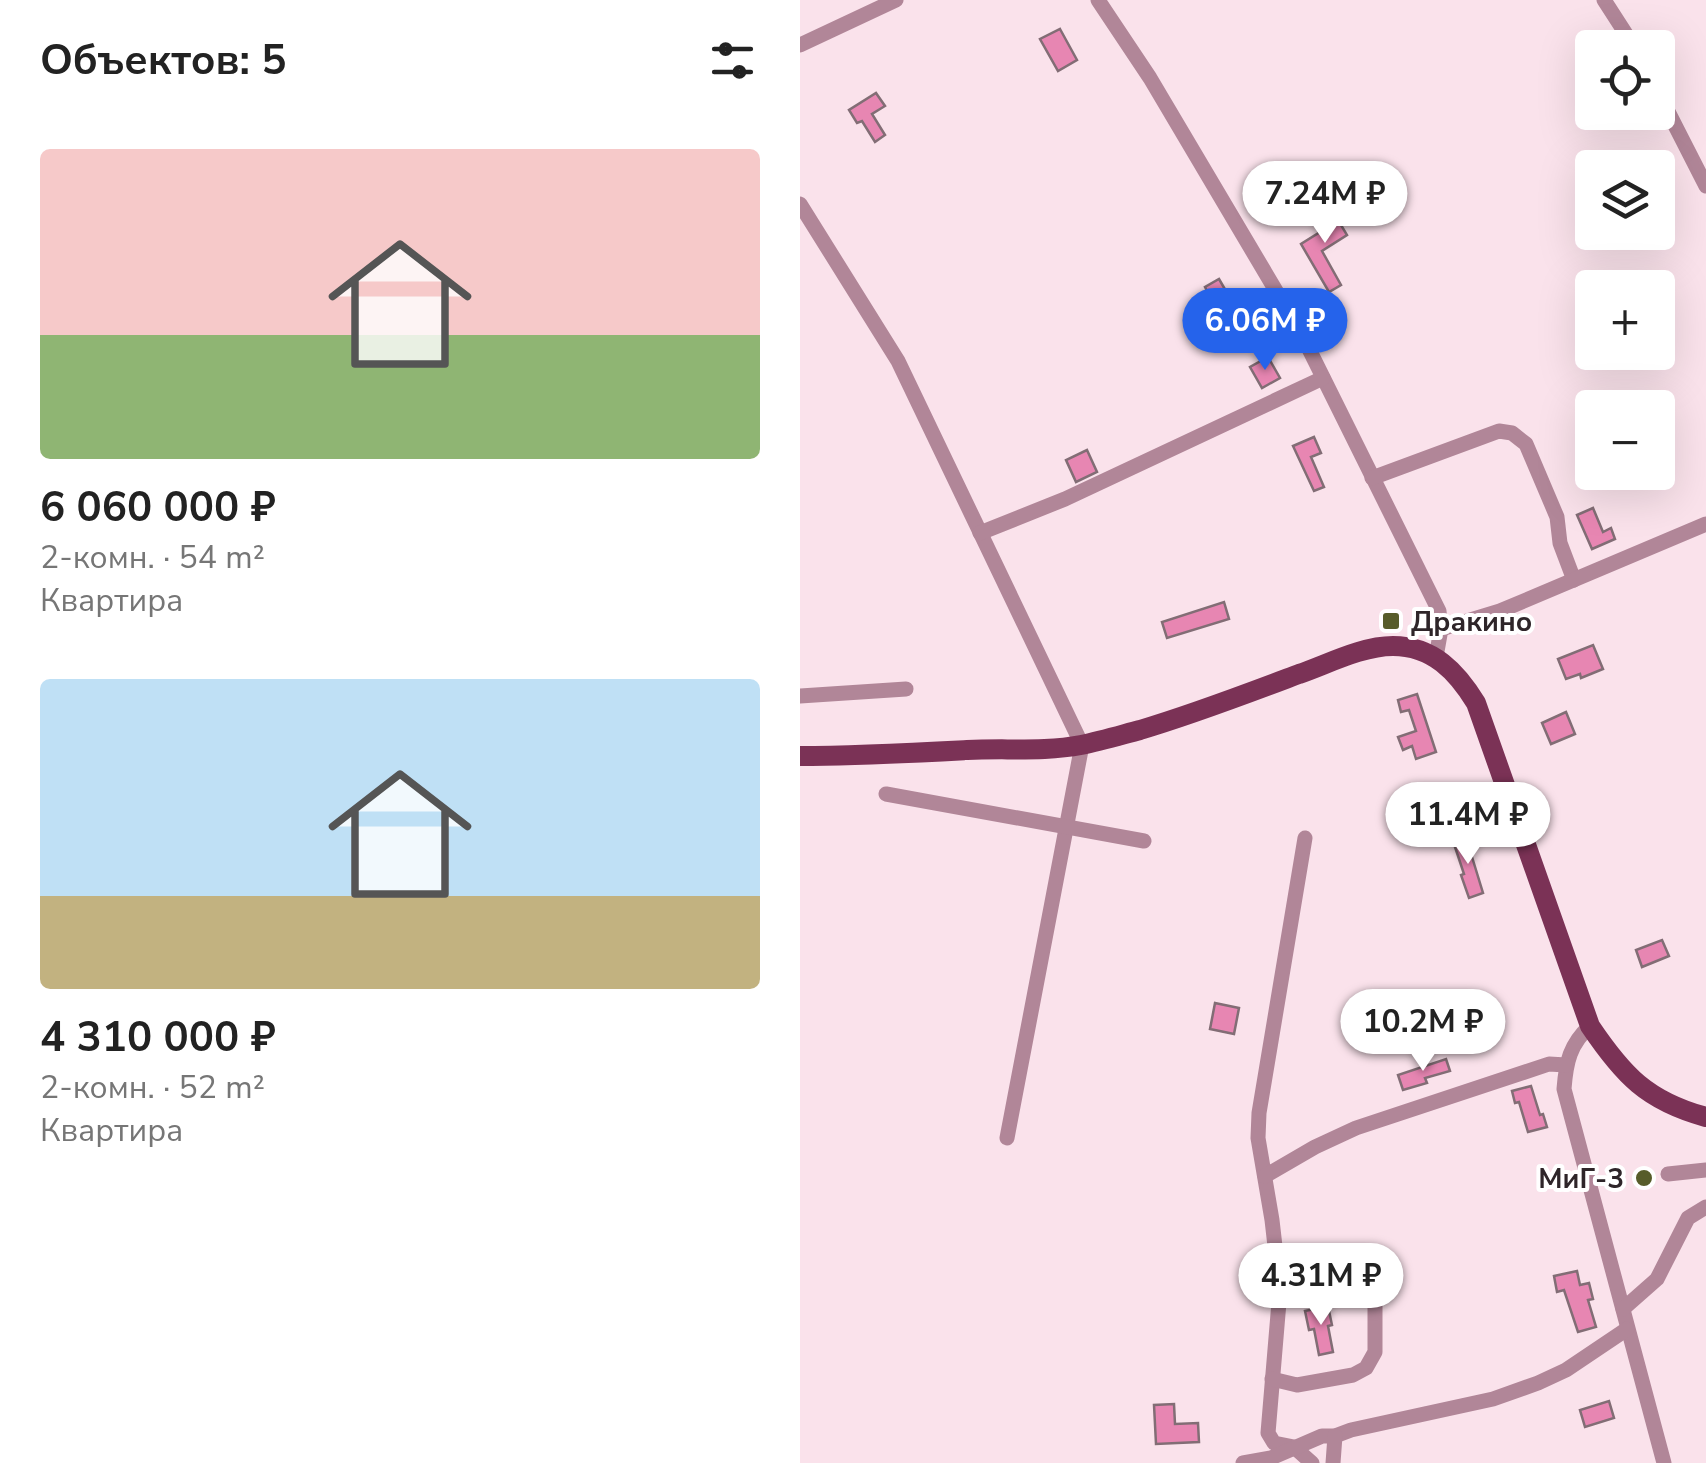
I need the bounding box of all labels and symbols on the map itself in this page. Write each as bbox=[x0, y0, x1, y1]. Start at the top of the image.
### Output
pin: 7.24M ₽ bbox=[1233, 161, 1417, 246]
pin: 6.06M ₽ bbox=[1173, 288, 1357, 373]
place label: Дракино bbox=[1411, 603, 1532, 641]
marker: Дракино bbox=[1380, 610, 1402, 632]
pin: 11.4M ₽ bbox=[1376, 782, 1560, 867]
pin: 10.2M ₽ bbox=[1331, 989, 1515, 1074]
place label: МиГ-3 bbox=[1538, 1160, 1624, 1198]
marker: МиГ-3 bbox=[1633, 1167, 1655, 1189]
pin: 4.31M ₽ bbox=[1229, 1243, 1413, 1328]

